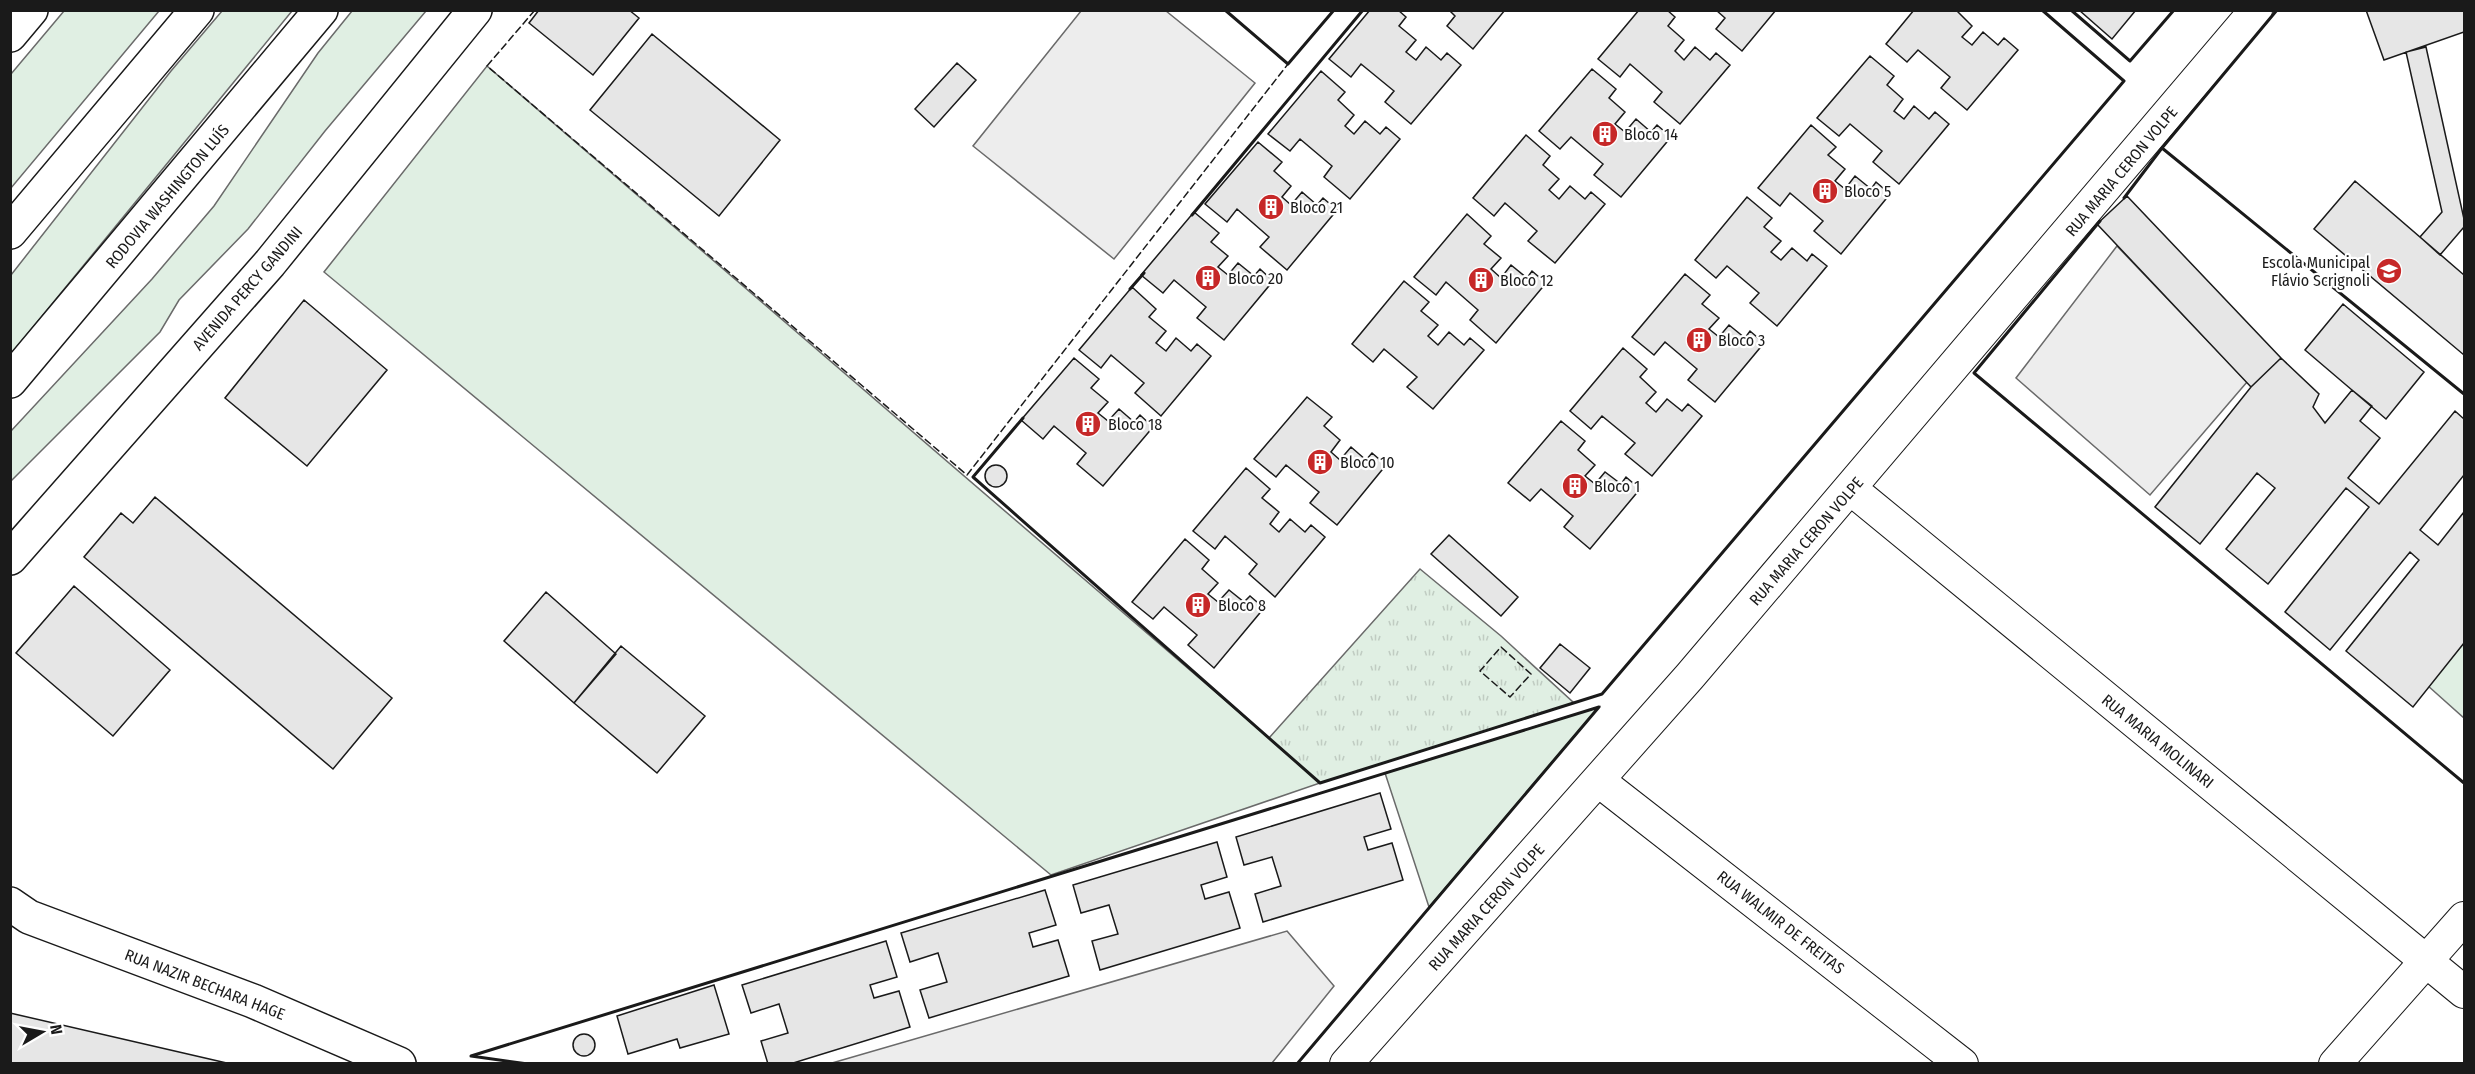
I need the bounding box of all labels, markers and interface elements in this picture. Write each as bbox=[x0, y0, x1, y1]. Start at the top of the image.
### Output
street label: RUA MARIA CERON VOLPE bbox=[2061, 103, 2181, 240]
building icon: Bloco 14 bbox=[1590, 119, 1620, 149]
street label: RODOVIA WASHINGTON LUÍS bbox=[102, 121, 233, 272]
place label: Bloco 14 bbox=[1624, 125, 1678, 144]
building icon: Bloco 5 bbox=[1810, 176, 1840, 206]
place label: Bloco 5 bbox=[1844, 182, 1891, 201]
building icon: Bloco 21 bbox=[1256, 192, 1286, 222]
place label: Bloco 21 bbox=[1290, 198, 1343, 217]
street label: AVENIDA PERCY GANDINI bbox=[188, 223, 306, 354]
place label: Escola Municipal Flávio Scrignoli bbox=[2262, 253, 2370, 290]
school or university icon: Escola Municipal Flávio Scrignoli bbox=[2374, 256, 2404, 286]
building icon: Bloco 20 bbox=[1193, 263, 1223, 293]
building icon: Bloco 12 bbox=[1466, 265, 1496, 295]
place label: Bloco 20 bbox=[1228, 269, 1283, 288]
place label: Bloco 12 bbox=[1500, 271, 1553, 290]
building icon: Bloco 3 bbox=[1684, 325, 1714, 355]
place label: Bloco 3 bbox=[1718, 331, 1765, 350]
building icon: Bloco 18 bbox=[1073, 409, 1103, 439]
place label: Bloco 18 bbox=[1108, 415, 1162, 434]
building icon: Bloco 10 bbox=[1305, 447, 1335, 477]
place label: Bloco 10 bbox=[1340, 453, 1395, 472]
building icon: Bloco 1 bbox=[1560, 471, 1590, 501]
street label: RUA MARIA CERON VOLPE bbox=[1746, 473, 1867, 609]
place label: Bloco 1 bbox=[1594, 477, 1640, 496]
building icon: Bloco 8 bbox=[1183, 590, 1213, 620]
place label: Bloco 8 bbox=[1218, 596, 1266, 615]
street label: RUA MARIA MOLINARI bbox=[2098, 690, 2217, 792]
street label: RUA MARIA CERON VOLPE bbox=[1425, 840, 1548, 975]
street label: RUA WALMIR DE FREITAS bbox=[1713, 867, 1848, 978]
street label: RUA NAZIR BECHARA HAGE bbox=[122, 945, 288, 1024]
north arrow bbox=[12, 1002, 72, 1062]
text: N bbox=[46, 1023, 66, 1036]

